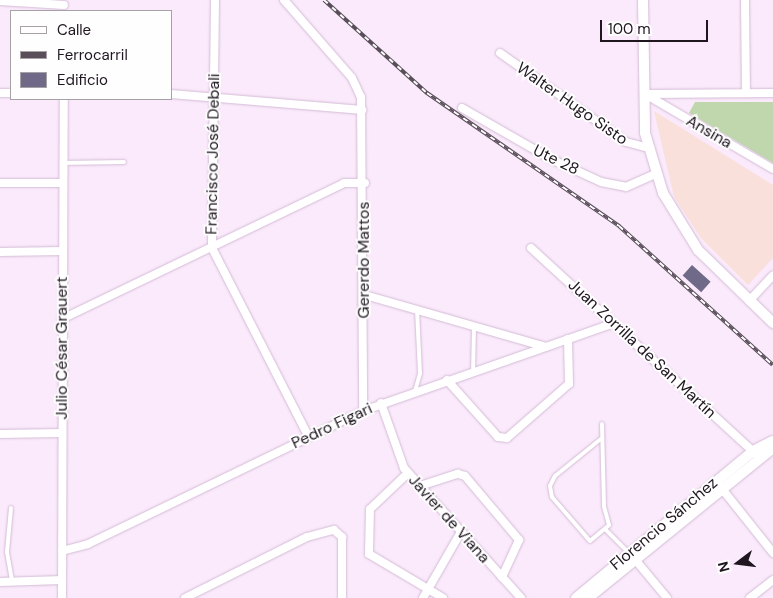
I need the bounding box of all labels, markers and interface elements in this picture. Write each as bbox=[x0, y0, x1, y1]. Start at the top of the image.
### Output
legend bbox=[10, 10, 172, 100]
scale bar bbox=[603, 10, 710, 42]
text: 100 m bbox=[608, 19, 651, 39]
text: Calle bbox=[57, 20, 91, 40]
text: Ferrocarril bbox=[57, 45, 128, 65]
street label: Walter Hugo Sisto bbox=[513, 59, 631, 149]
text: Edificio bbox=[57, 70, 108, 90]
street label: Francisco José Debali bbox=[202, 73, 224, 235]
street label: Ansina bbox=[683, 111, 735, 153]
street label: Ute 28 bbox=[530, 141, 582, 179]
street label: Gererdo Mattos bbox=[354, 201, 374, 319]
street label: Juan Zorrilla de San Martín bbox=[564, 275, 720, 423]
street label: Julio César Grauert bbox=[52, 276, 72, 420]
street label: Pedro Figari bbox=[288, 399, 376, 453]
street label: Javier de Viana bbox=[404, 471, 494, 567]
street label: Florencio Sánchez bbox=[606, 474, 722, 574]
north arrow bbox=[713, 538, 763, 588]
text: N bbox=[713, 560, 734, 574]

